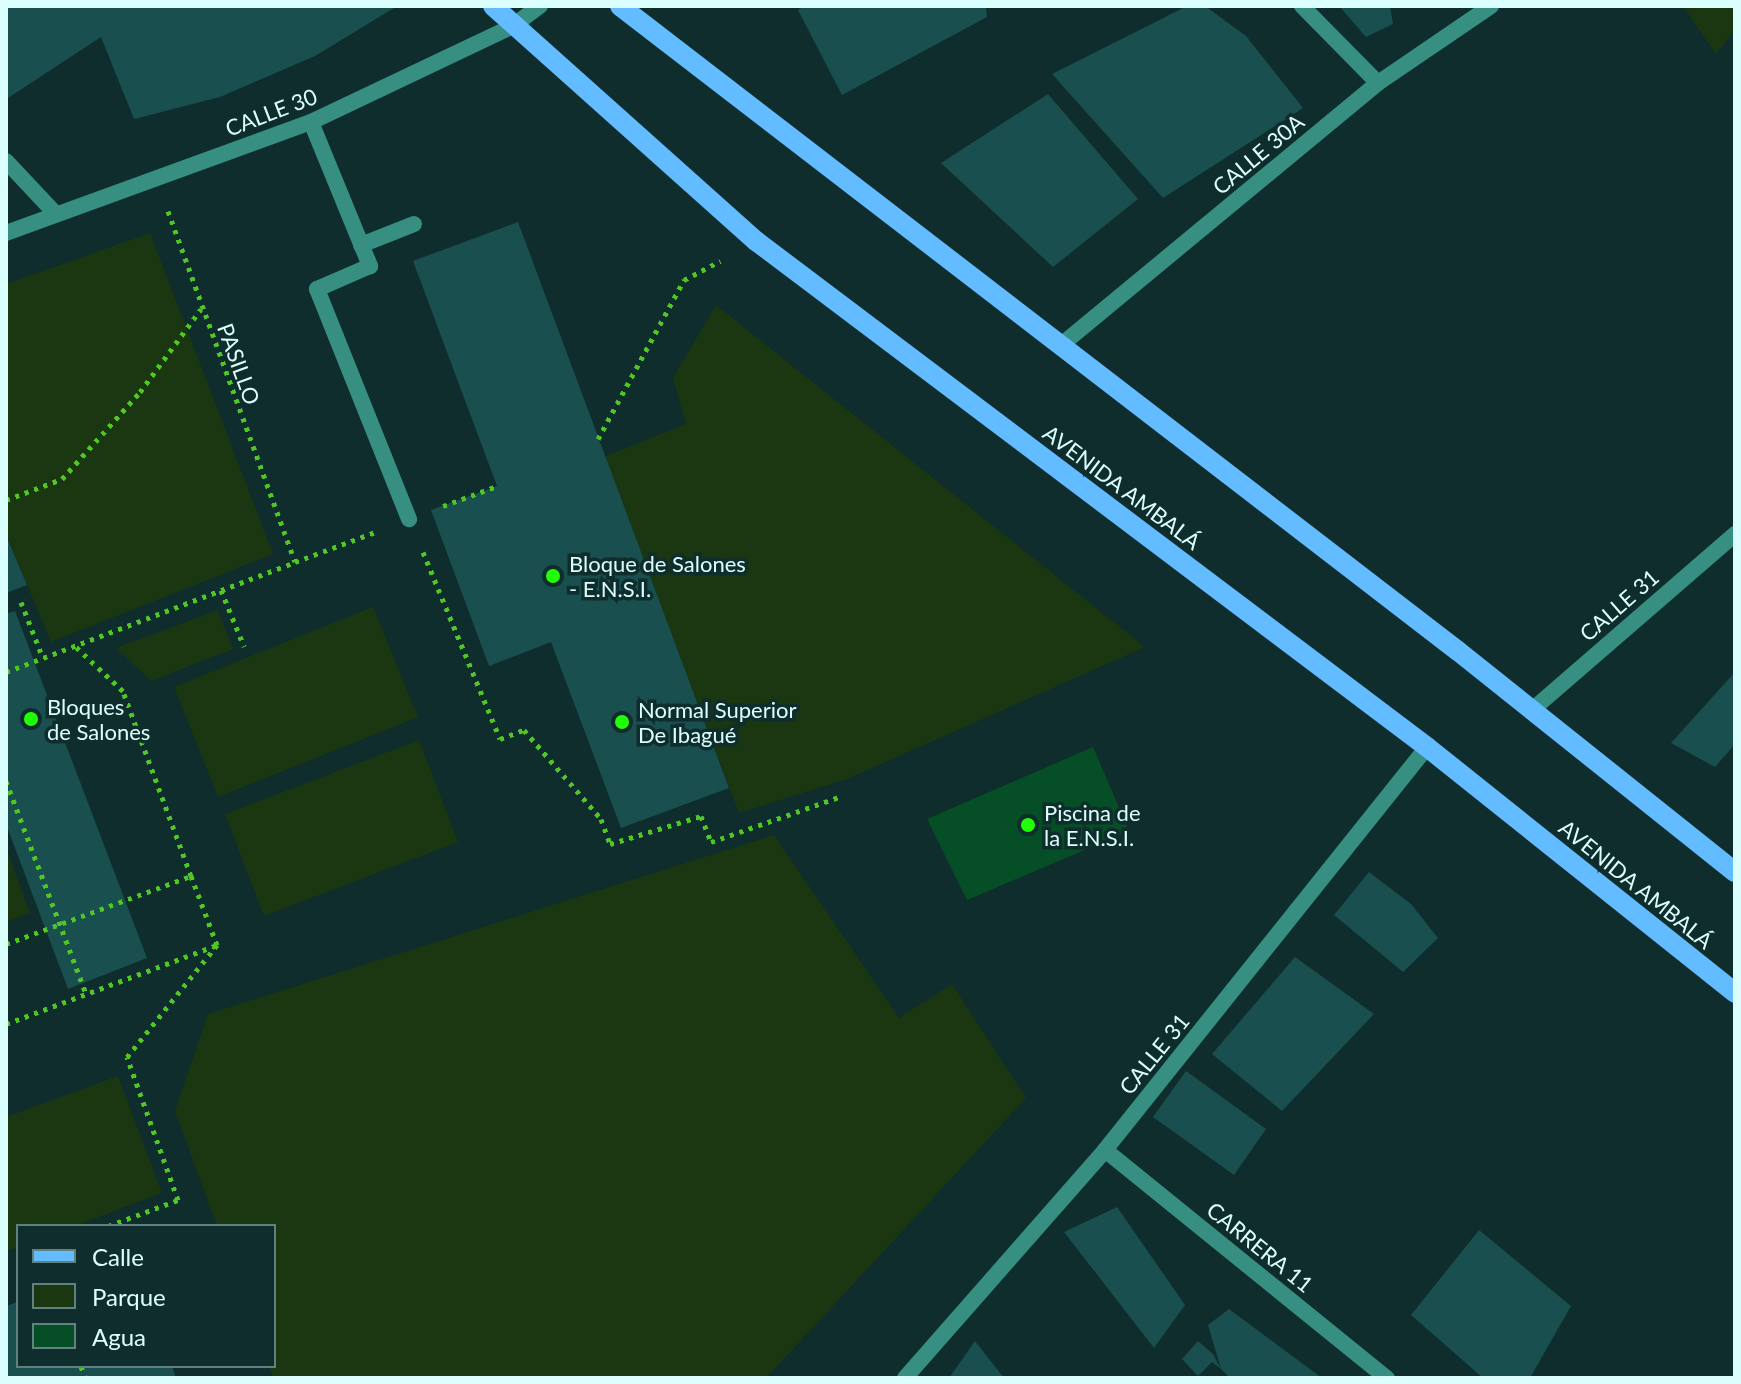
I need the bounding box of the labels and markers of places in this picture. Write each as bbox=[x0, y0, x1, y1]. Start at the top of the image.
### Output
place label: Bloque de Salones - E.N.S.I. bbox=[569, 550, 746, 602]
marker: Bloque de Salones - E.N.S.I. bbox=[544, 567, 562, 585]
place label: Bloques de Salones bbox=[47, 693, 150, 744]
place label: Normal Superior De Ibagué bbox=[638, 696, 796, 748]
marker: Bloques de Salones bbox=[22, 710, 40, 728]
marker: Normal Superior De Ibagué bbox=[613, 713, 631, 731]
place label: Piscina de la E.N.S.I. bbox=[1044, 799, 1141, 850]
marker: Piscina de la E.N.S.I. bbox=[1019, 816, 1037, 834]

